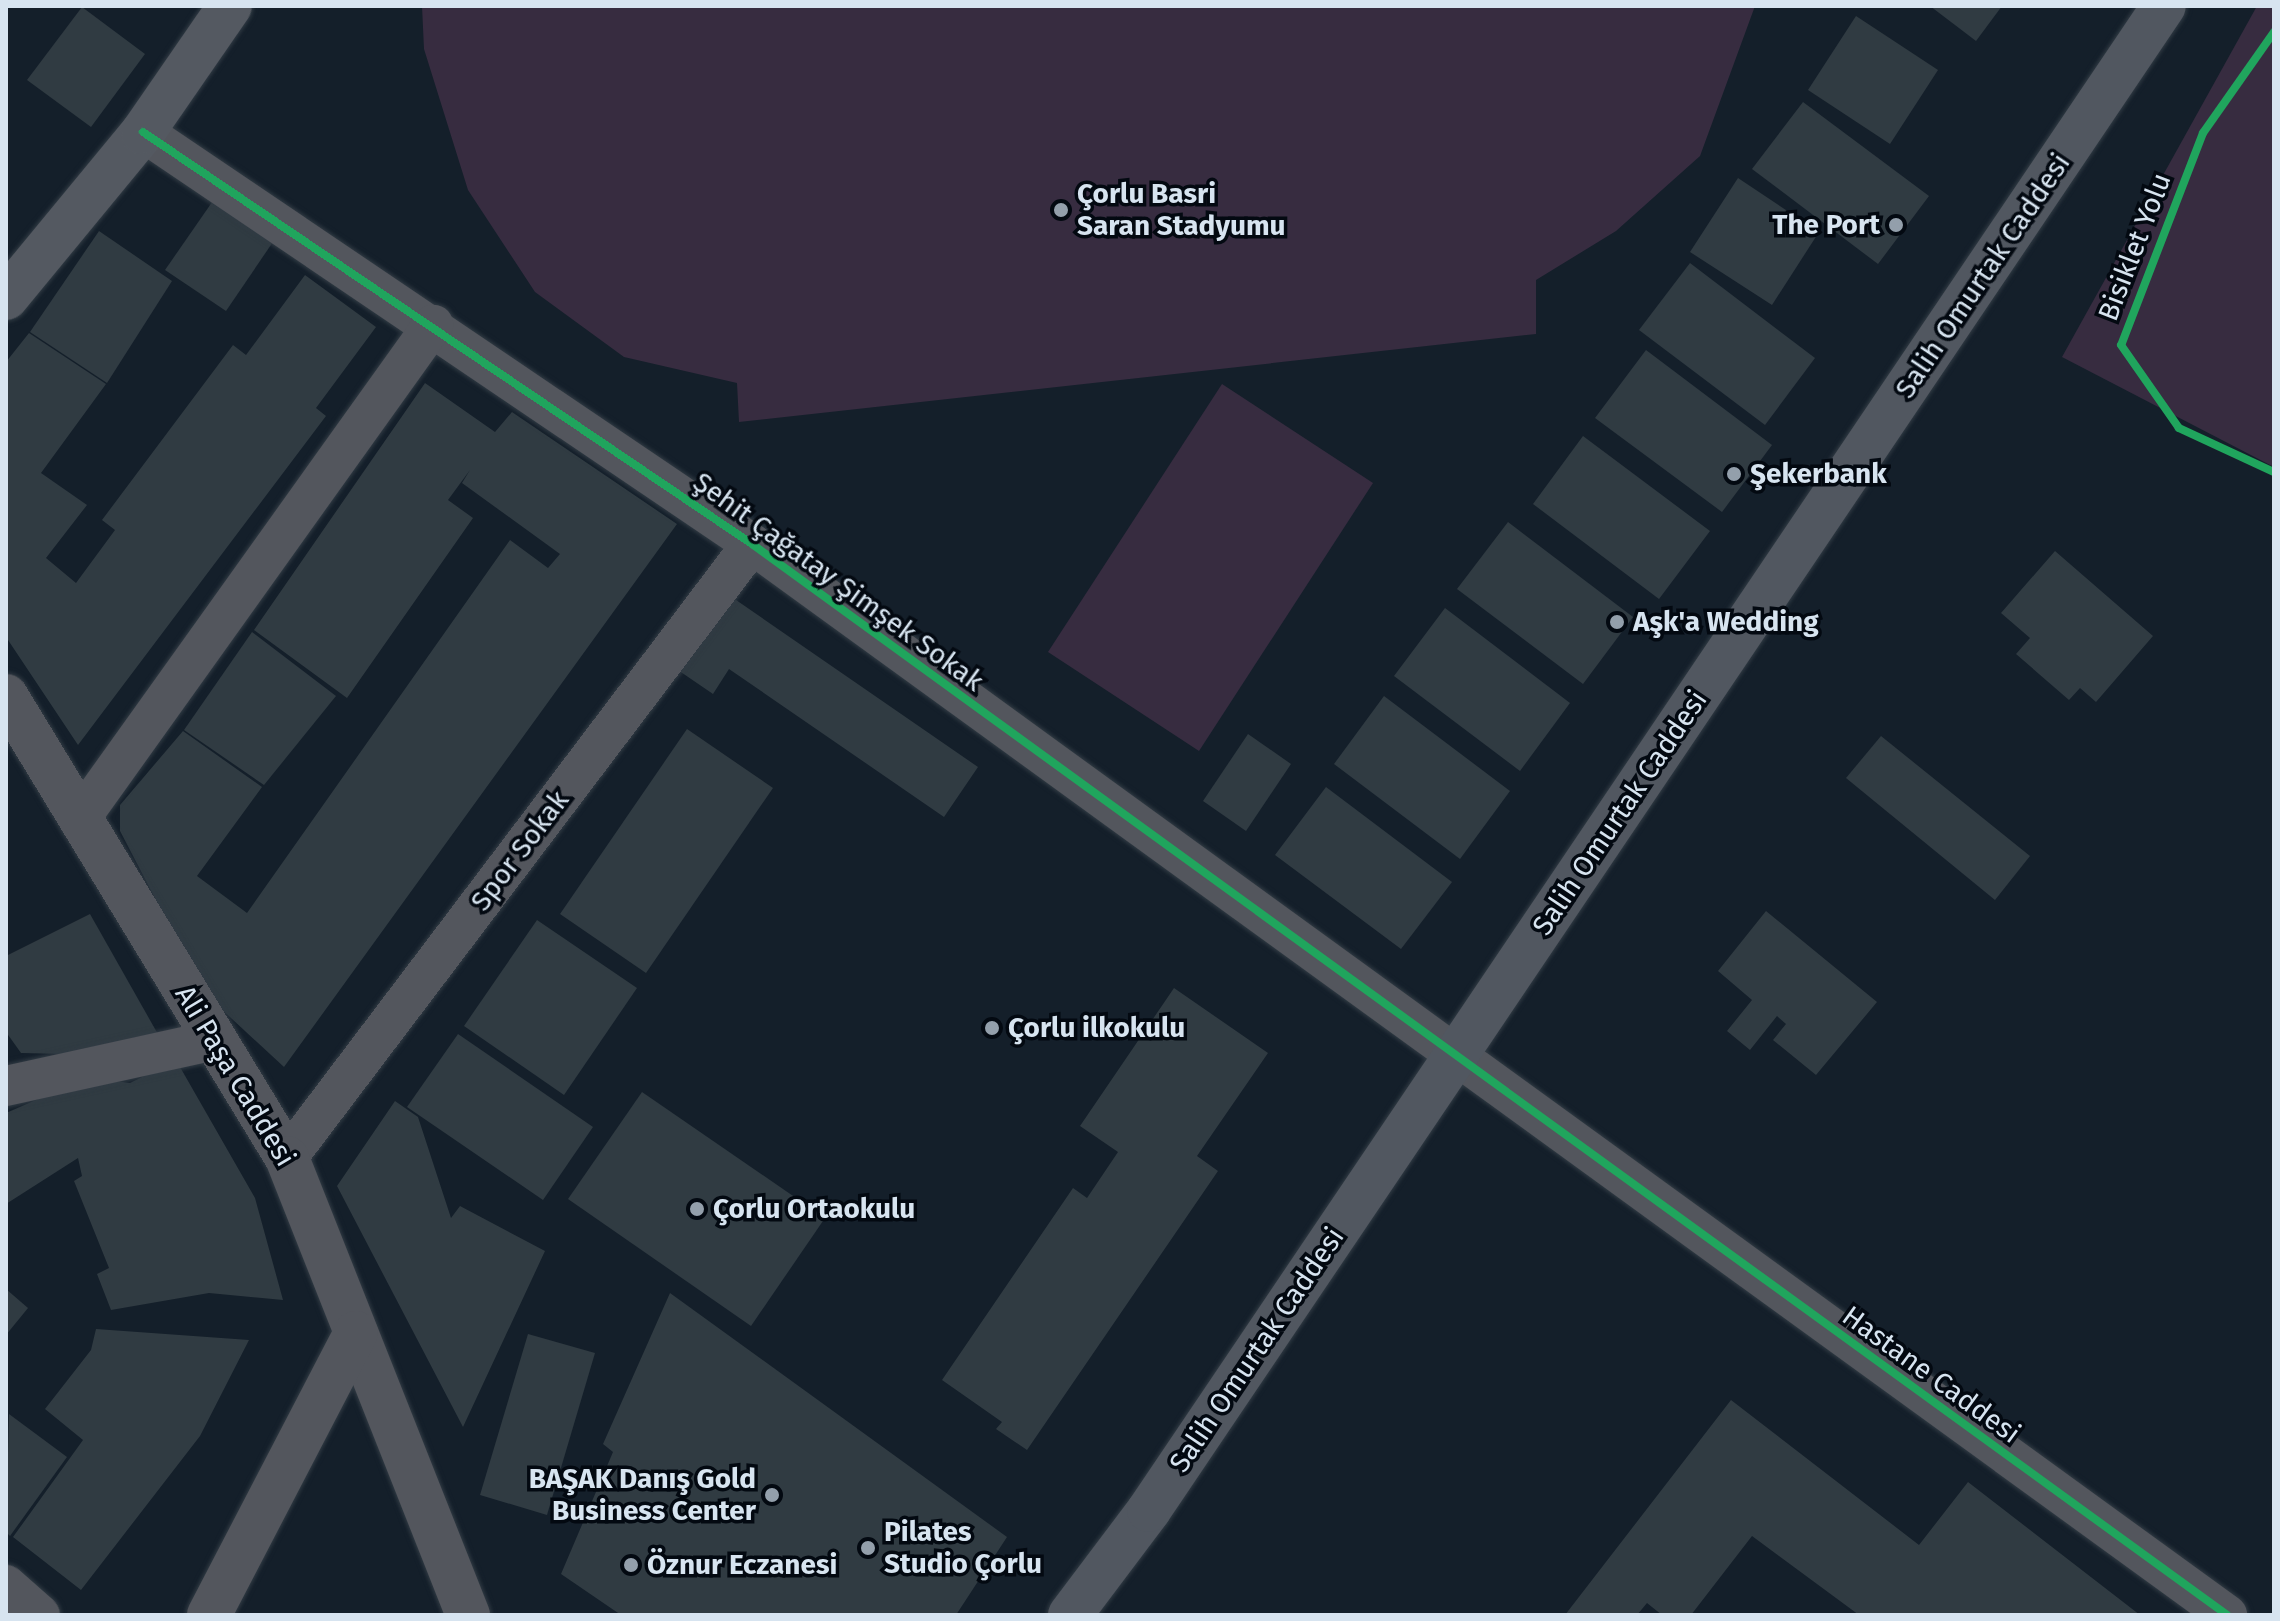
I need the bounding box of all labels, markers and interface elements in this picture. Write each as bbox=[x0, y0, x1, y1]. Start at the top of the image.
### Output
street label: Salih Omurtak Caddesi bbox=[1889, 147, 2077, 405]
street label: Bisiklet Yolu bbox=[2091, 168, 2179, 326]
place label: Çorlu Basri Saran Stadyumu bbox=[1077, 177, 1286, 243]
marker: Çorlu Basri Saran Stadyumu bbox=[1052, 201, 1070, 219]
place label: The Port bbox=[1772, 208, 1880, 242]
marker: The Port bbox=[1887, 216, 1905, 234]
place label: Şekerbank bbox=[1750, 457, 1887, 491]
street label: Şehit Çağatay Şimşek Sokak bbox=[686, 465, 990, 699]
marker: Şekerbank bbox=[1725, 465, 1743, 483]
place label: Aşk'a Wedding bbox=[1633, 605, 1819, 639]
marker: Aşk'a Wedding bbox=[1608, 613, 1626, 631]
street label: Salih Omurtak Caddesi bbox=[1526, 684, 1714, 942]
street label: Spor Sokak bbox=[464, 784, 576, 918]
street label: Ali Paşa Caddesi bbox=[168, 979, 302, 1173]
place label: Çorlu ilkokulu bbox=[1008, 1011, 1185, 1045]
marker: Çorlu ilkokulu bbox=[983, 1019, 1001, 1037]
place label: Çorlu Ortaokulu bbox=[713, 1192, 915, 1226]
marker: Çorlu Ortaokulu bbox=[688, 1200, 706, 1218]
street label: Salih Omurtak Caddesi bbox=[1163, 1221, 1351, 1479]
street label: Hastane Caddesi bbox=[1836, 1299, 2026, 1451]
place label: BAŞAK Danış Gold Business Center bbox=[529, 1462, 756, 1528]
marker: BAŞAK Danış Gold Business Center bbox=[763, 1486, 781, 1504]
place label: Pilates Studio Çorlu bbox=[884, 1515, 1042, 1581]
marker: Pilates Studio Çorlu bbox=[859, 1539, 877, 1557]
place label: Öznur Eczanesi bbox=[647, 1548, 837, 1582]
marker: Öznur Eczanesi bbox=[622, 1556, 640, 1574]

